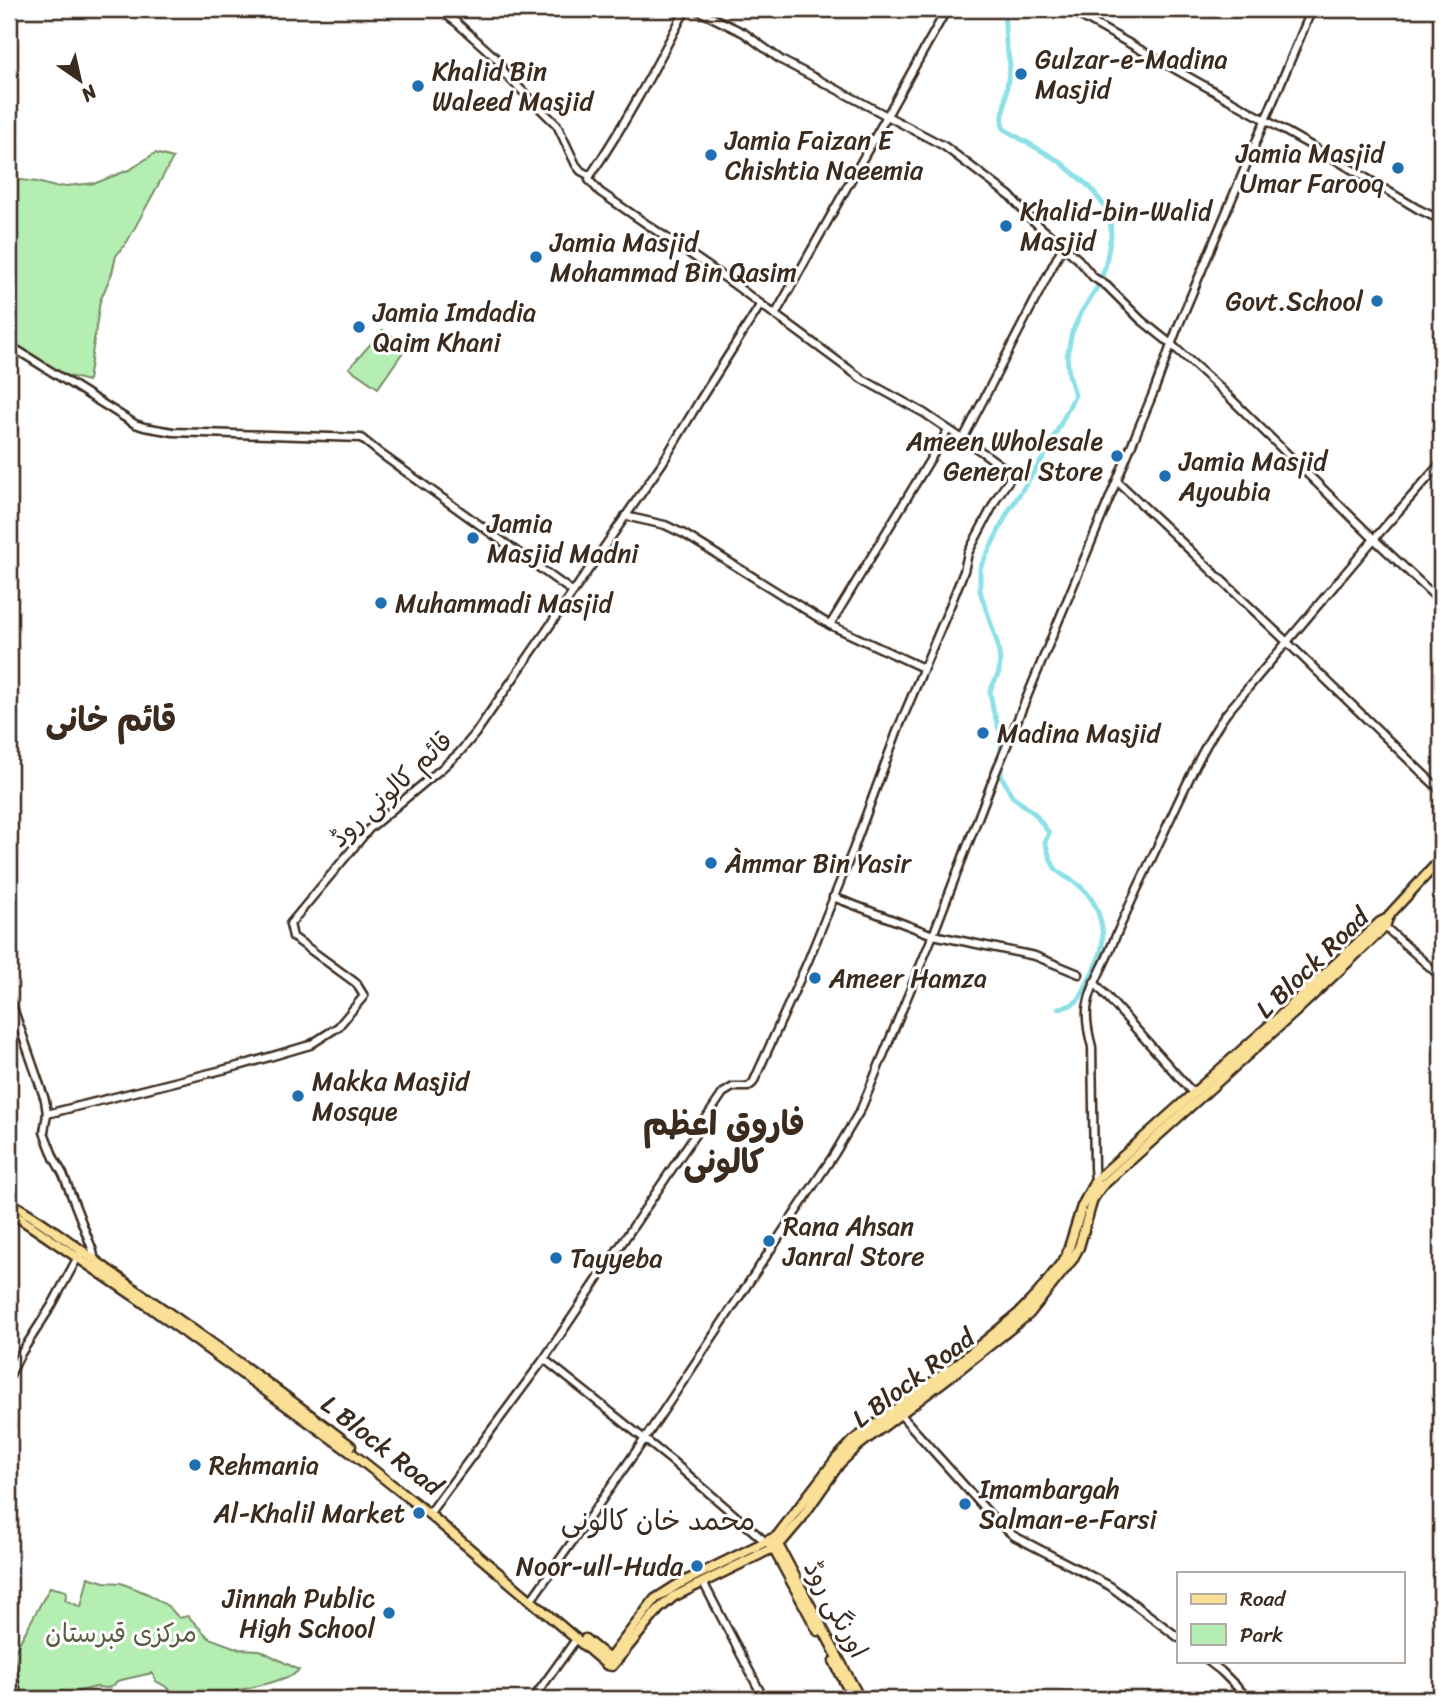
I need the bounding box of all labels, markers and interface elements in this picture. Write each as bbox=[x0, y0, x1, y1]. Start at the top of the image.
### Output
place label: Gulzar-e-Madina Masjid bbox=[1035, 36, 1227, 112]
north arrow bbox=[46, 46, 116, 116]
place label: Khalid Bin Waleed Masjid bbox=[432, 48, 595, 124]
marker: Gulzar-e-Madina Masjid bbox=[1013, 66, 1029, 82]
text: N bbox=[74, 76, 105, 112]
marker: Khalid Bin Waleed Masjid bbox=[410, 78, 426, 94]
place label: Jamia Faizan E Chishtia Naeemia bbox=[724, 117, 924, 193]
place label: Jamia Masjid Umar Farooq bbox=[1235, 130, 1386, 206]
marker: Jamia Faizan E Chishtia Naeemia bbox=[703, 147, 719, 163]
marker: Jamia Masjid Umar Farooq bbox=[1390, 160, 1406, 176]
place label: Khalid-bin-Walid Masjid bbox=[1020, 188, 1214, 264]
marker: Khalid-bin-Walid Masjid bbox=[998, 218, 1014, 234]
place label: Jamia Masjid Mohammad Bin Qasim bbox=[549, 219, 797, 295]
marker: Jamia Masjid Mohammad Bin Qasim bbox=[528, 249, 544, 265]
place label: Govt.School bbox=[1226, 278, 1364, 324]
place label: Jamia Imdadia Qaim Khani bbox=[372, 289, 536, 365]
marker: Govt.School bbox=[1369, 293, 1385, 309]
marker: Jamia Imdadia Qaim Khani bbox=[351, 319, 367, 335]
place label: Ameen Wholesale General Store bbox=[905, 418, 1103, 494]
place label: Jamia Masjid Ayoubia bbox=[1178, 438, 1329, 514]
marker: Ameen Wholesale General Store bbox=[1109, 448, 1125, 464]
marker: Jamia Masjid Ayoubia bbox=[1157, 468, 1173, 484]
place label: Jamia Masjid Madni bbox=[486, 500, 639, 576]
marker: Jamia Masjid Madni bbox=[465, 530, 481, 546]
place label: Muhammadi Masjid bbox=[395, 580, 614, 626]
marker: Muhammadi Masjid bbox=[373, 595, 389, 611]
district label: قائم خانى bbox=[46, 691, 176, 749]
place label: Madina Masjid bbox=[997, 710, 1163, 756]
street label: قائم کالونی روڈ bbox=[318, 719, 464, 859]
marker: Madina Masjid bbox=[975, 725, 991, 741]
place label: Àmmar Bin Yasir bbox=[724, 840, 913, 886]
marker: Àmmar Bin Yasir bbox=[703, 855, 719, 871]
street label: L Block Road bbox=[1244, 894, 1382, 1030]
place label: Ameer Hamza bbox=[828, 955, 987, 1001]
marker: Ameer Hamza bbox=[807, 970, 823, 986]
place label: Makka Masjid Mosque bbox=[312, 1058, 471, 1134]
marker: Makka Masjid Mosque bbox=[290, 1088, 306, 1104]
district label: فاروق اعظم کالونی bbox=[643, 1095, 805, 1191]
place label: Rana Ahsan Janral Store bbox=[782, 1203, 925, 1279]
marker: Rana Ahsan Janral Store bbox=[761, 1233, 777, 1249]
place label: Tayyeba bbox=[570, 1235, 662, 1281]
marker: Tayyeba bbox=[548, 1250, 564, 1266]
street label: L Block Road bbox=[841, 1315, 987, 1440]
street label: L Block Road bbox=[311, 1382, 455, 1509]
place label: Rehmania bbox=[209, 1442, 319, 1488]
marker: Rehmania bbox=[187, 1457, 203, 1473]
place label: Imambargah Salman-e-Farsi bbox=[978, 1466, 1157, 1542]
place label: Al-Khalil Market bbox=[213, 1490, 405, 1536]
district label: محمد خان کالونی bbox=[561, 1496, 755, 1545]
marker: Imambargah Salman-e-Farsi bbox=[957, 1496, 973, 1512]
marker: Al-Khalil Market bbox=[411, 1505, 427, 1521]
place label: Noor-ull-Huda bbox=[516, 1543, 684, 1589]
street label: اورنگی روڈ bbox=[791, 1551, 881, 1667]
marker: Noor-ull-Huda bbox=[689, 1558, 705, 1574]
legend bbox=[1177, 1572, 1404, 1662]
place label: Jinnah Public High School bbox=[222, 1575, 376, 1651]
text: Road bbox=[1240, 1580, 1287, 1618]
marker: Jinnah Public High School bbox=[381, 1605, 397, 1621]
park label: مرکزی قبرستان bbox=[45, 1610, 197, 1656]
text: Park bbox=[1240, 1616, 1283, 1654]

